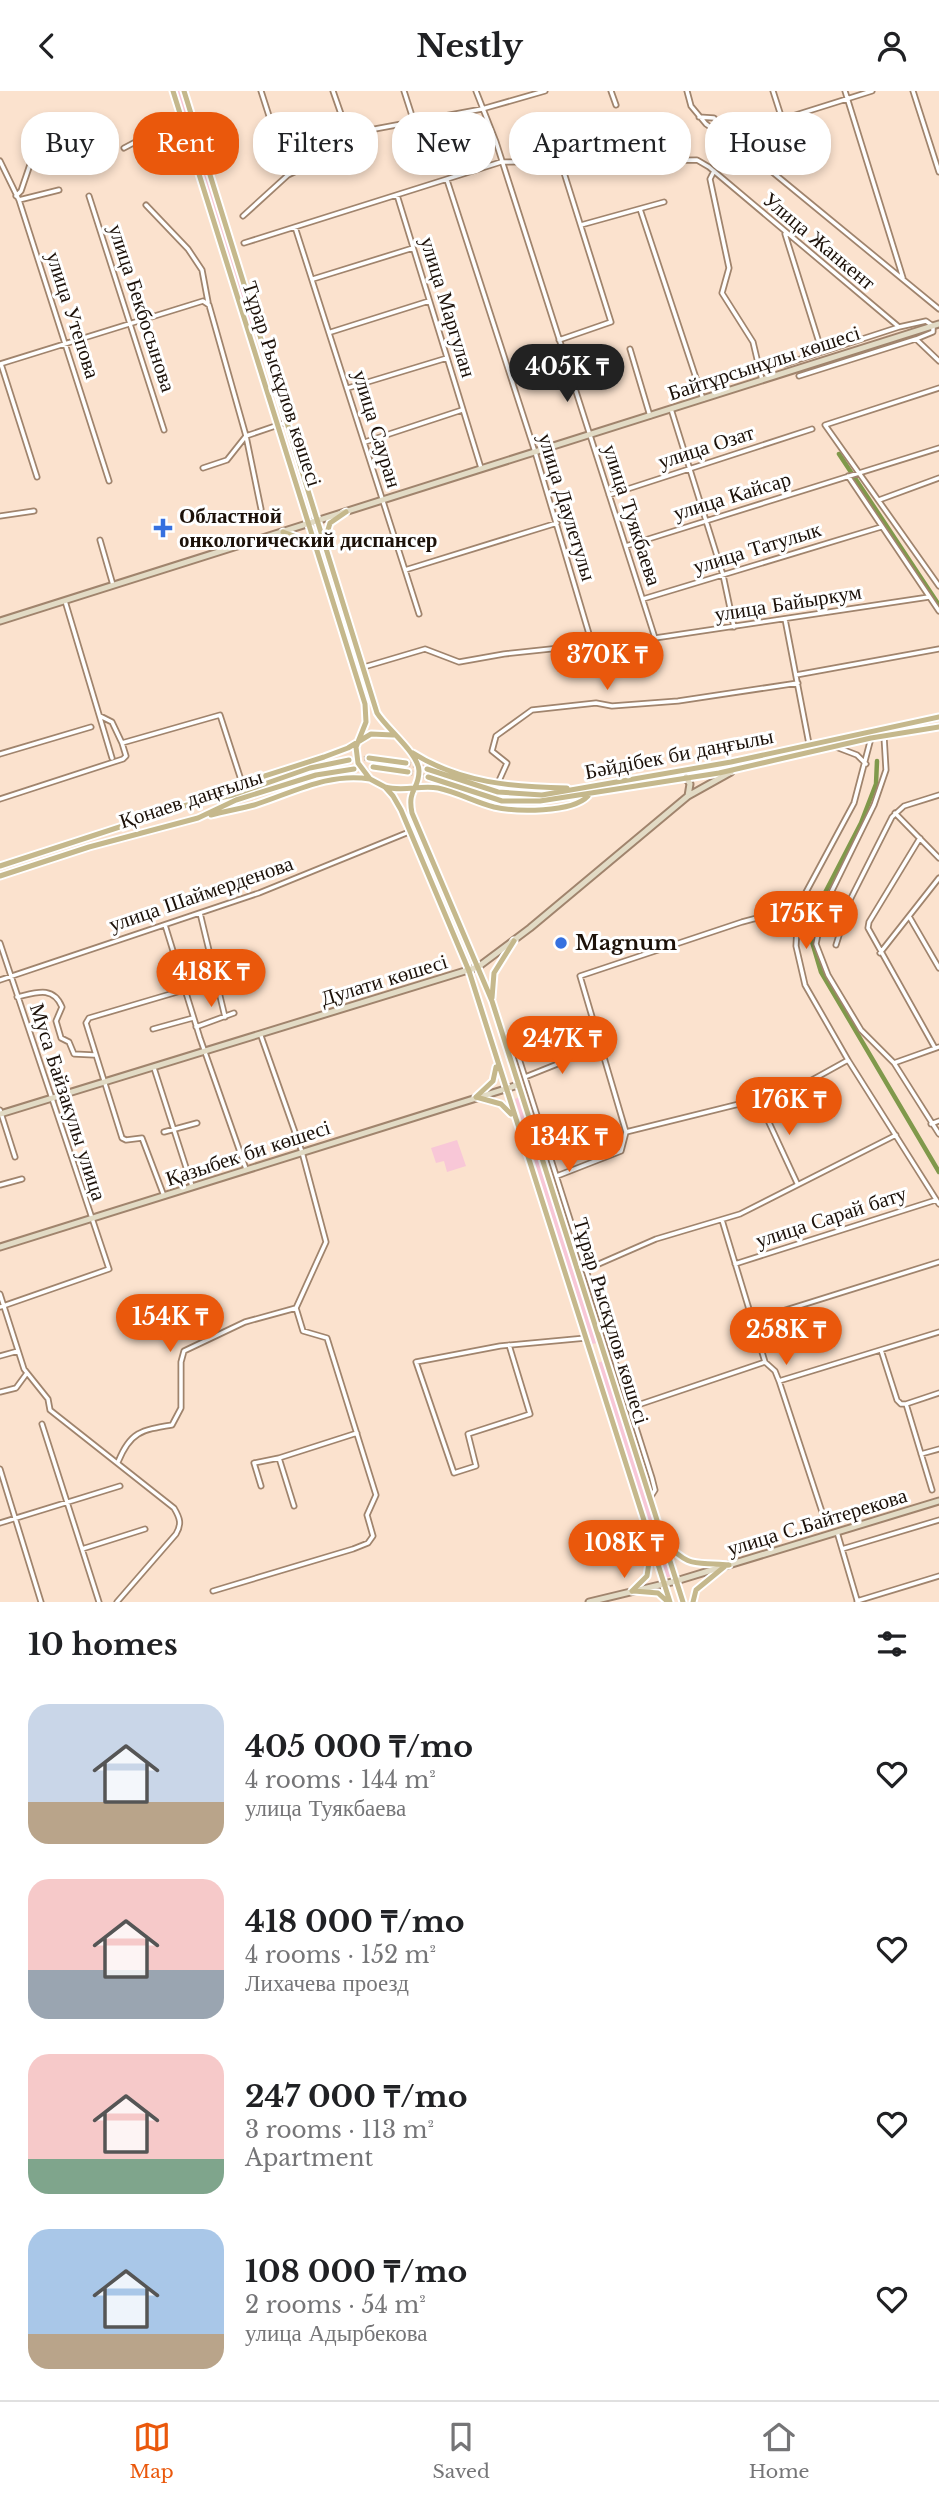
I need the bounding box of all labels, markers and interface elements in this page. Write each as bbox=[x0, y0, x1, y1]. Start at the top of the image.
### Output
text: Nestly bbox=[416, 26, 523, 66]
icon: back bbox=[28, 27, 66, 65]
icon: person bbox=[873, 27, 911, 65]
chip: Buy bbox=[21, 112, 119, 175]
chip: Rent bbox=[133, 112, 239, 175]
chip: Filters bbox=[253, 112, 378, 175]
chip: New bbox=[392, 112, 495, 175]
chip: Apartment bbox=[509, 112, 691, 175]
chip: House bbox=[705, 112, 831, 175]
street label: Улица Жанкент bbox=[757, 186, 881, 296]
street label: улица Бекбосынова bbox=[103, 221, 182, 396]
street label: улица Маргулан bbox=[414, 234, 482, 380]
street label: улица Утепова bbox=[40, 248, 106, 382]
street label: Тұрар Рыскұлов көшесі bbox=[237, 278, 328, 490]
street label: Байтұрсынұлы көшесі bbox=[665, 320, 863, 406]
pin: 405K ₸ bbox=[510, 345, 624, 404]
text: 405K ₸ bbox=[525, 353, 609, 381]
street label: улица Сауран bbox=[347, 367, 407, 491]
street label: улица Озат bbox=[655, 419, 757, 475]
street label: улица Даулетулы bbox=[532, 430, 602, 584]
street label: улица Туякбаева bbox=[597, 441, 667, 590]
street label: улица Кайсар bbox=[670, 466, 794, 526]
place label: Областной онкологический диспансер bbox=[179, 503, 438, 553]
street label: улица Татулык bbox=[690, 516, 825, 580]
marker: Областной онкологический диспансер bbox=[153, 518, 173, 538]
street label: улица Байыркум bbox=[713, 579, 863, 627]
pin: 370K ₸ bbox=[550, 633, 664, 692]
text: 370K ₸ bbox=[567, 641, 647, 669]
street label: Бәйдібек би даңғылы bbox=[582, 723, 776, 785]
street label: Қонаев даңғылы bbox=[116, 764, 266, 834]
street label: улица Шаймерденова bbox=[105, 850, 297, 938]
pin: 175K ₸ bbox=[749, 891, 863, 951]
text: 175K ₸ bbox=[770, 900, 842, 928]
place label: Magnum bbox=[575, 930, 677, 956]
marker: Magnum bbox=[553, 935, 569, 951]
street label: Дулати көшесі bbox=[317, 948, 451, 1012]
pin: 418K ₸ bbox=[154, 949, 268, 1009]
text: 418K ₸ bbox=[173, 958, 249, 986]
street label: Муса Байзакулы улица bbox=[24, 1000, 112, 1205]
pin: 247K ₸ bbox=[505, 1017, 619, 1076]
text: 247K ₸ bbox=[522, 1025, 602, 1053]
pin: 176K ₸ bbox=[732, 1077, 846, 1137]
text: 176K ₸ bbox=[752, 1086, 826, 1114]
street label: Қазыбек би көшесі bbox=[162, 1114, 334, 1192]
pin: 134K ₸ bbox=[512, 1115, 626, 1174]
text: 134K ₸ bbox=[530, 1123, 608, 1151]
street label: улица Сарай бату bbox=[752, 1180, 910, 1254]
street label: Тұрар Рыскұлов көшесі bbox=[567, 1215, 655, 1427]
pin: 154K ₸ bbox=[113, 1295, 227, 1354]
text: 154K ₸ bbox=[132, 1303, 208, 1331]
pin: 258K ₸ bbox=[729, 1307, 843, 1367]
text: 258K ₸ bbox=[746, 1316, 826, 1344]
street label: улица С.Байтерекова bbox=[724, 1482, 911, 1562]
pin: 108K ₸ bbox=[567, 1521, 681, 1580]
text: 108K ₸ bbox=[584, 1529, 664, 1557]
icon: filters bbox=[873, 1625, 911, 1663]
text: 10 homes bbox=[28, 1626, 178, 1663]
text: 405 000 ₸/mo bbox=[245, 1728, 473, 1765]
icon: home bbox=[84, 1732, 168, 1816]
icon: heart bbox=[873, 1755, 911, 1793]
text: 4 rooms · 144 m² bbox=[245, 1766, 436, 1794]
text: улица Туякбаева bbox=[245, 1794, 406, 1822]
text: 418 000 ₸/mo bbox=[245, 1903, 465, 1940]
icon: home bbox=[84, 1907, 168, 1991]
icon: heart bbox=[873, 1930, 911, 1968]
text: 4 rooms · 152 m² bbox=[245, 1941, 436, 1969]
text: Лихачева проезд bbox=[245, 1969, 409, 1997]
text: 247 000 ₸/mo bbox=[245, 2078, 468, 2115]
icon: home bbox=[84, 2082, 168, 2166]
icon: heart bbox=[873, 2105, 911, 2143]
text: 3 rooms · 113 m² bbox=[245, 2116, 434, 2144]
text: Apartment bbox=[245, 2144, 373, 2172]
text: 108 000 ₸/mo bbox=[245, 2253, 467, 2290]
icon: home bbox=[84, 2257, 168, 2341]
icon: heart bbox=[873, 2280, 911, 2318]
text: 2 rooms · 54 m² bbox=[245, 2291, 426, 2319]
text: улица Адырбекова bbox=[245, 2319, 428, 2347]
tab: Map bbox=[129, 2418, 174, 2483]
tab: Saved bbox=[433, 2418, 490, 2483]
tab: Home bbox=[749, 2418, 810, 2483]

